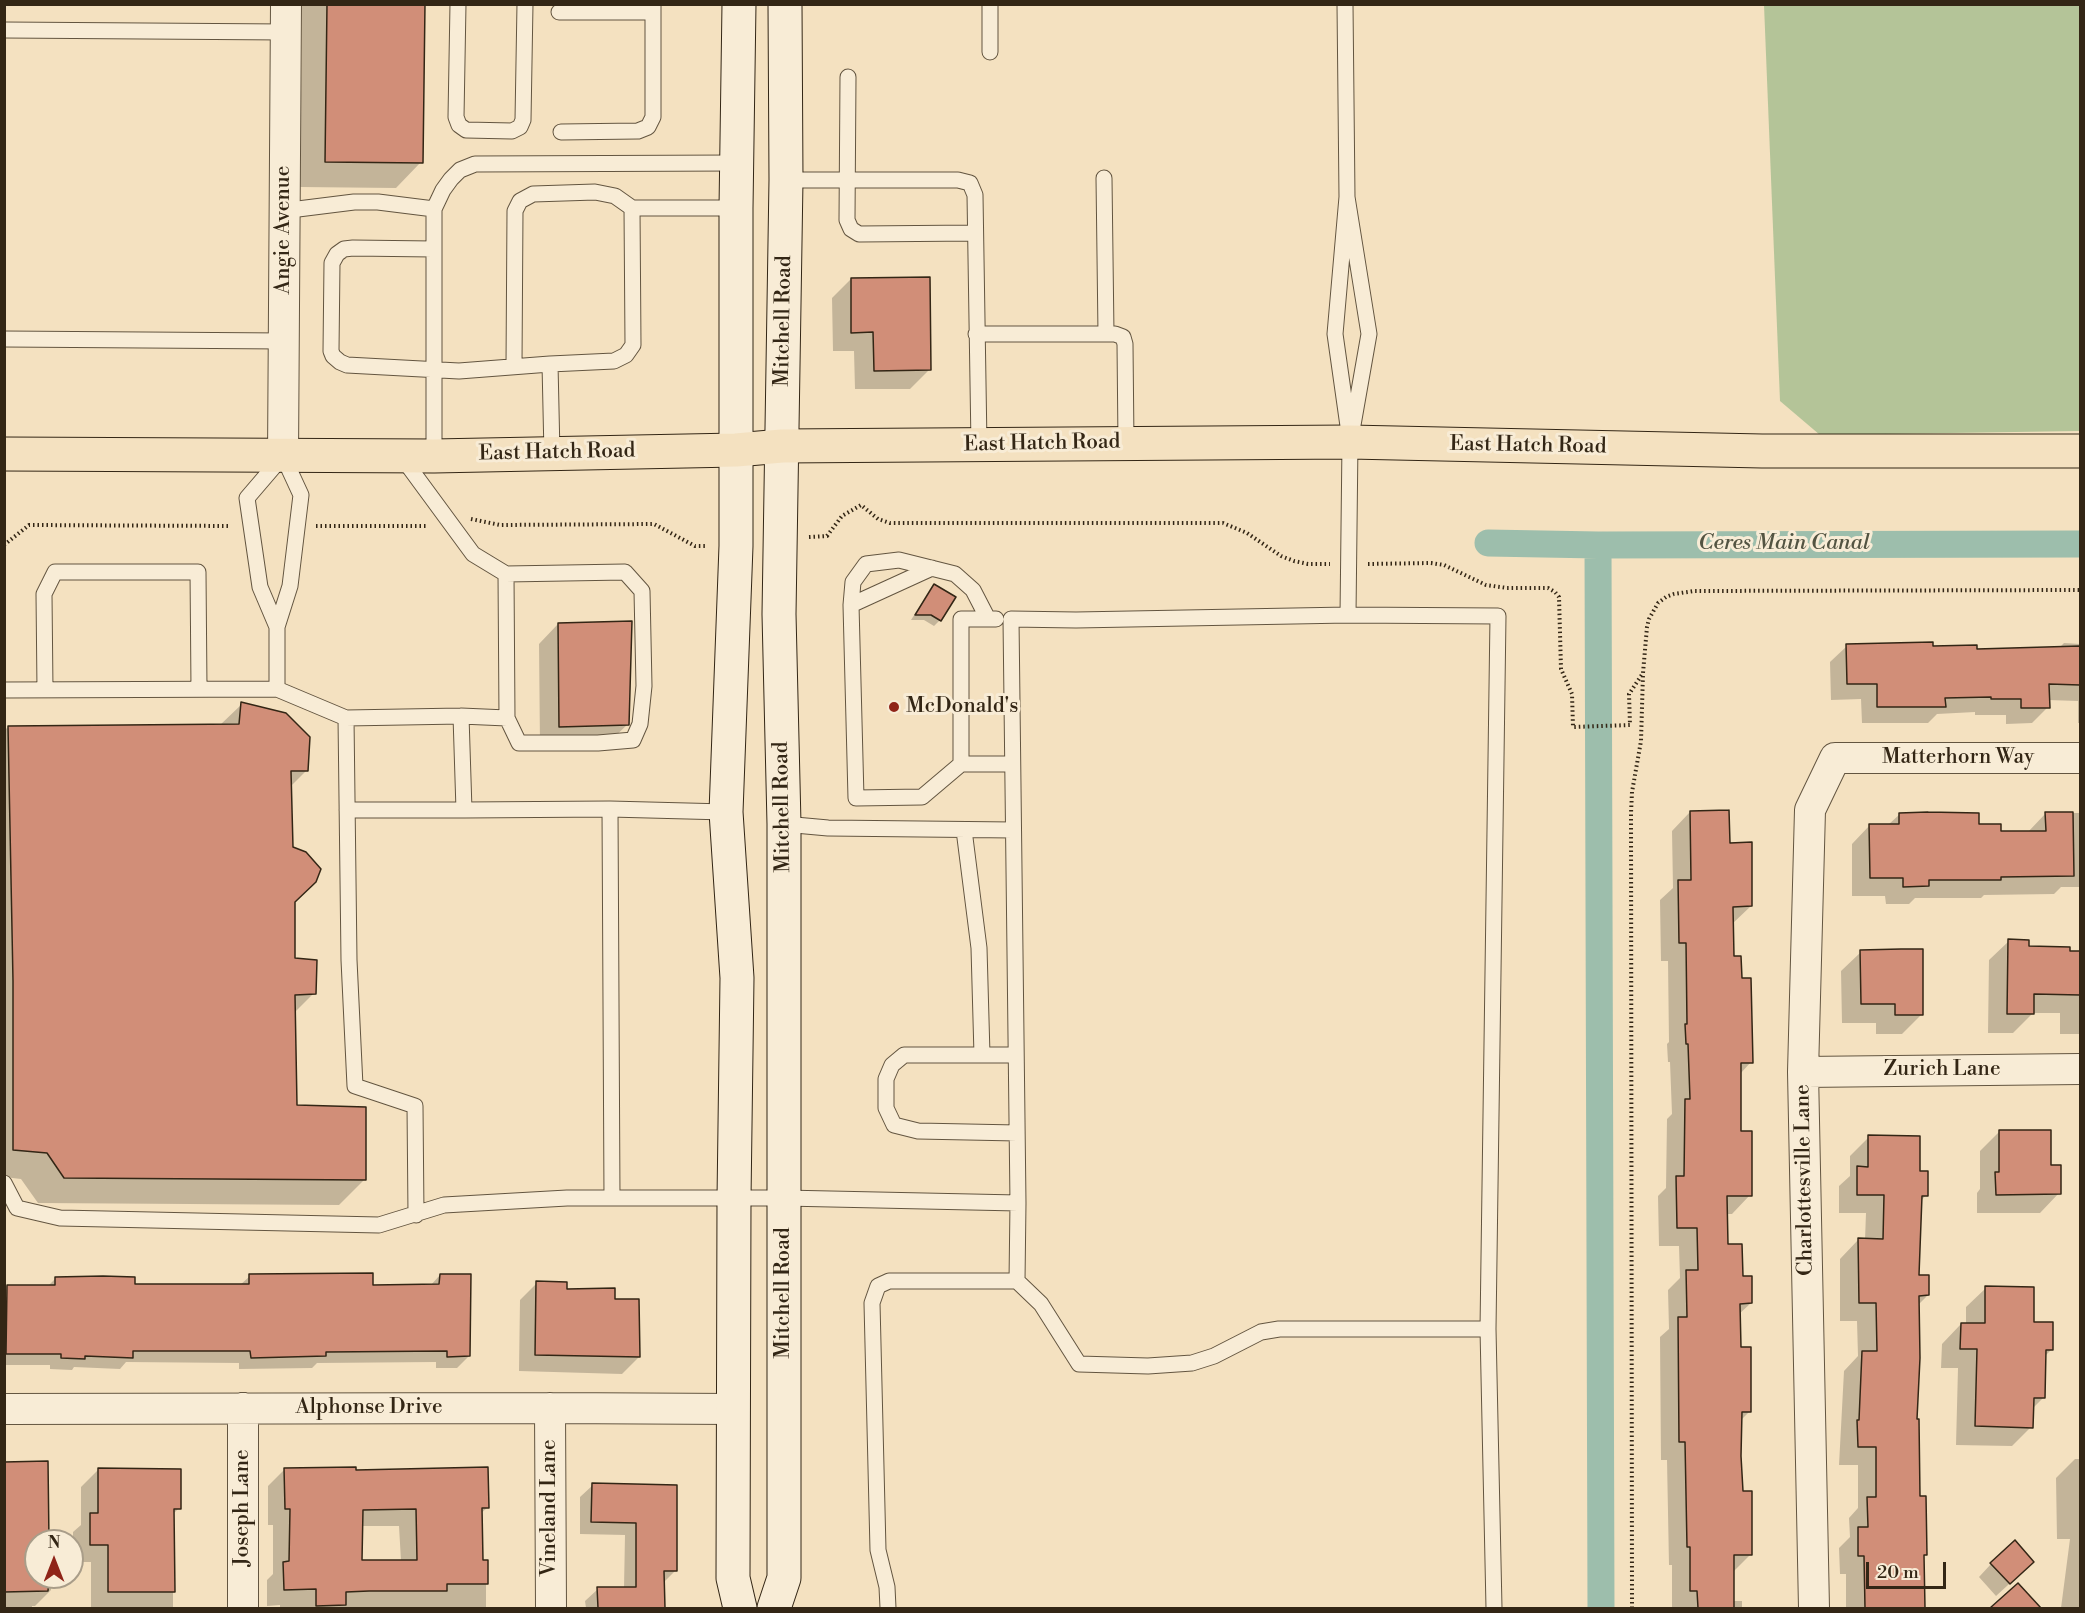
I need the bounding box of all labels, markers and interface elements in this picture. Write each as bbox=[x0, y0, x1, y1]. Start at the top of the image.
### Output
street label: Angie Avenue bbox=[271, 166, 297, 294]
street label: Mitchell Road bbox=[770, 255, 798, 387]
street label: East Hatch Road bbox=[963, 430, 1121, 458]
street label: East Hatch Road bbox=[1449, 432, 1607, 460]
street label: East Hatch Road bbox=[478, 439, 636, 467]
water label: Ceres Main Canal bbox=[1698, 531, 1870, 557]
place label: McDonald's bbox=[906, 694, 1018, 720]
marker: McDonald's bbox=[887, 700, 901, 714]
street label: Mitchell Road bbox=[769, 741, 797, 873]
street label: Matterhorn Way bbox=[1882, 745, 2034, 771]
street label: Zurich Lane bbox=[1884, 1057, 2000, 1083]
street label: Charlottesville Lane bbox=[1791, 1084, 1819, 1276]
street label: Mitchell Road bbox=[771, 1227, 797, 1359]
street label: Alphonse Drive bbox=[295, 1395, 443, 1421]
street label: Vineland Lane bbox=[537, 1439, 563, 1577]
street label: Joseph Lane bbox=[230, 1449, 256, 1567]
north arrow bbox=[24, 1529, 84, 1589]
text: N bbox=[48, 1533, 60, 1553]
scale bar bbox=[1869, 1550, 1948, 1588]
text: 20 m bbox=[1877, 1561, 1919, 1584]

